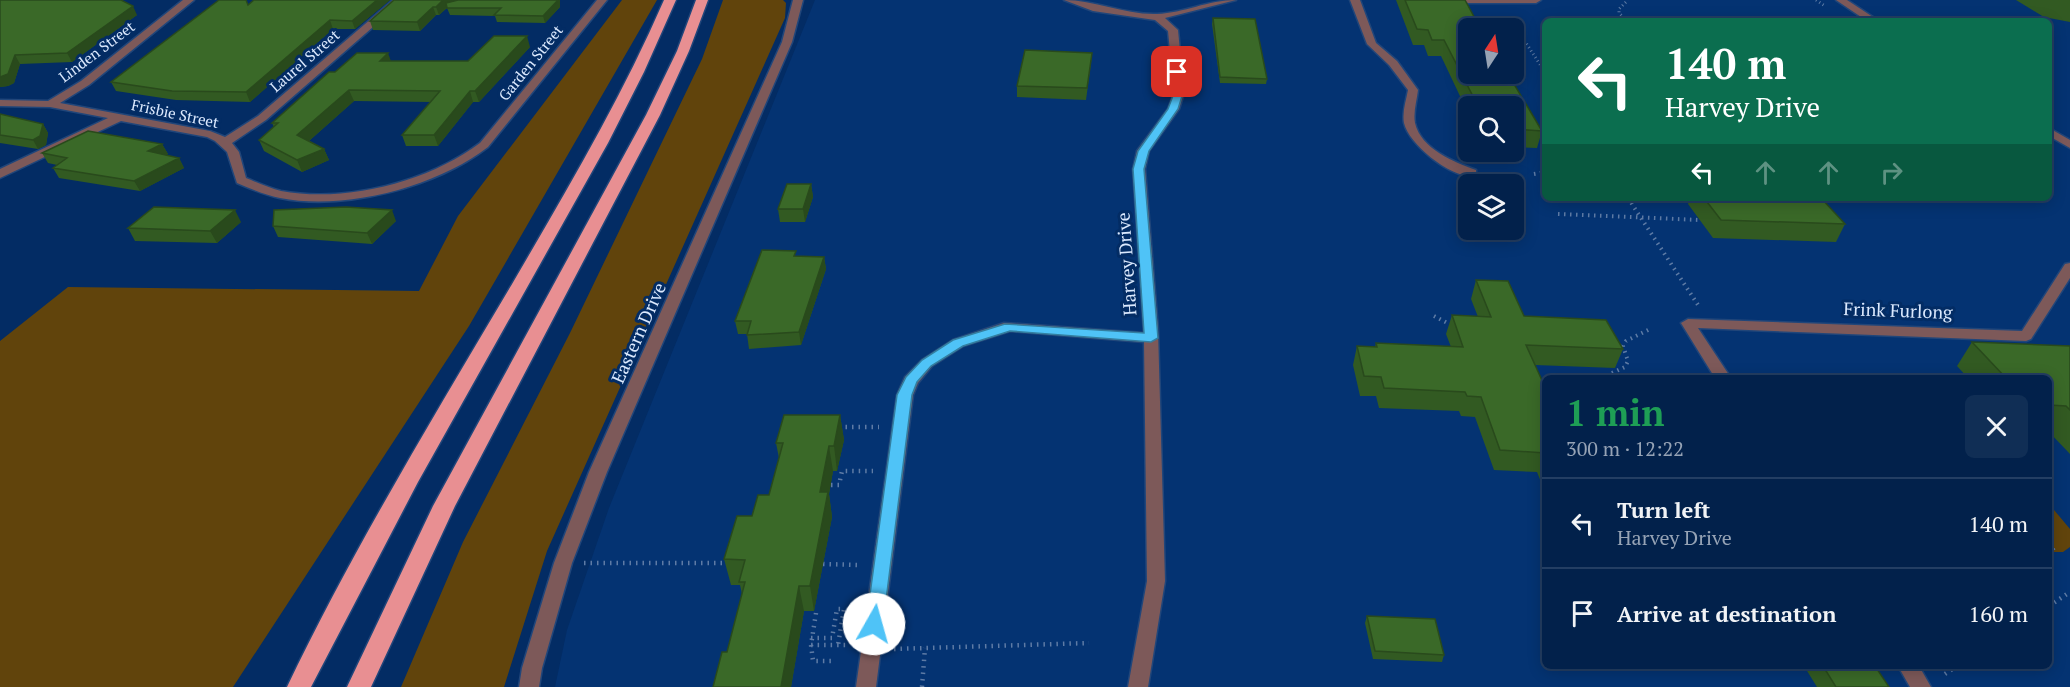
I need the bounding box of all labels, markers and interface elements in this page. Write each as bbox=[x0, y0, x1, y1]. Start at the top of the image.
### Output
street label: Linden Street bbox=[54, 16, 139, 86]
north arrow bbox=[1458, 18, 1524, 84]
map controls bbox=[1458, 18, 1524, 240]
street label: Garden Street bbox=[493, 20, 567, 104]
street label: Laurel Street bbox=[265, 24, 344, 96]
text: 140 m bbox=[1665, 35, 1786, 91]
icon: left bbox=[1566, 42, 1644, 120]
pin bbox=[1151, 46, 1202, 97]
icon: arrive bbox=[1160, 55, 1193, 88]
text: Harvey Drive bbox=[1665, 89, 1820, 125]
street label: Frisbie Street bbox=[130, 94, 221, 132]
button: search bbox=[1458, 96, 1524, 162]
icon: left bbox=[1686, 156, 1719, 189]
icon: ahead bbox=[1749, 156, 1782, 189]
icon: ahead bbox=[1812, 156, 1845, 189]
icon: right bbox=[1875, 156, 1908, 189]
button: layers bbox=[1458, 174, 1524, 240]
street label: Harvey Drive bbox=[1110, 212, 1142, 316]
street label: Eastern Drive bbox=[605, 278, 671, 387]
street label: Frink Furlong bbox=[1843, 296, 1953, 324]
text: 1 min bbox=[1566, 389, 1664, 436]
button: close bbox=[1965, 395, 2028, 458]
text: 300 m · 12:22 bbox=[1566, 435, 1684, 462]
text: Turn left bbox=[1617, 495, 1710, 524]
icon: left bbox=[1566, 507, 1599, 540]
text: 140 m bbox=[1968, 509, 2028, 538]
text: Harvey Drive bbox=[1617, 524, 1732, 551]
position arrow bbox=[842, 592, 906, 656]
icon: arrive bbox=[1566, 597, 1599, 630]
text: Arrive at destination bbox=[1617, 599, 1836, 628]
text: 160 m bbox=[1968, 599, 2028, 628]

